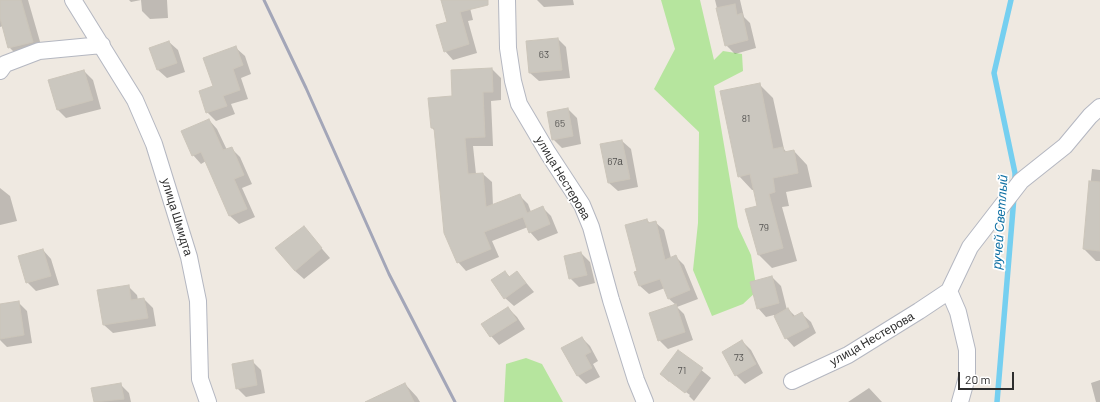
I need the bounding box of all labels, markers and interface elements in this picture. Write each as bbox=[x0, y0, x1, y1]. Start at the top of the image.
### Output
house number: 63 bbox=[539, 49, 549, 61]
house number: 81 bbox=[742, 113, 750, 125]
house number: 65 bbox=[555, 118, 565, 130]
street label: улица Нестерова bbox=[532, 134, 594, 222]
house number: 67а bbox=[607, 156, 623, 168]
water label: ручей Светлый bbox=[989, 174, 1011, 270]
street label: улица Шмидта bbox=[158, 176, 196, 258]
house number: 79 bbox=[759, 222, 769, 234]
street label: улица Нестерова bbox=[827, 309, 917, 369]
house number: 73 bbox=[734, 352, 744, 364]
scale bar bbox=[960, 364, 1016, 390]
house number: 71 bbox=[678, 365, 686, 377]
text: 20 m bbox=[965, 372, 991, 386]

